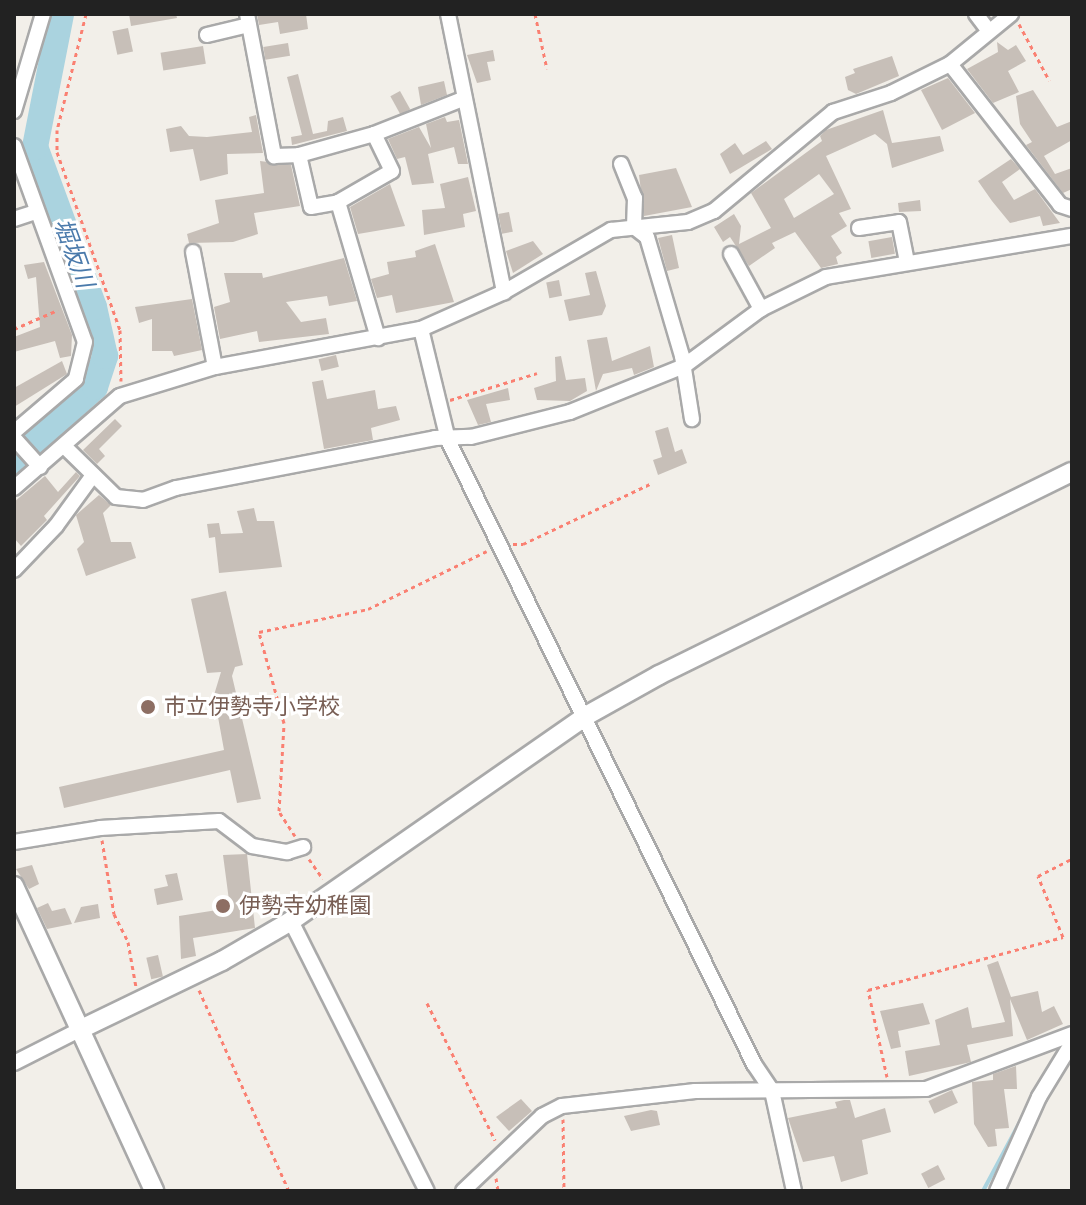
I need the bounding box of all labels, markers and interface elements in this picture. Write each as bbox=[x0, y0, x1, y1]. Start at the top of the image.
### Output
water label: 堀坂川 bbox=[48, 214, 100, 292]
place label: 市立伊勢寺小学校 bbox=[164, 694, 340, 720]
marker: 市立伊勢寺小学校 bbox=[139, 698, 157, 716]
place label: 伊勢寺幼稚園 bbox=[239, 893, 371, 919]
marker: 伊勢寺幼稚園 bbox=[214, 897, 232, 915]

